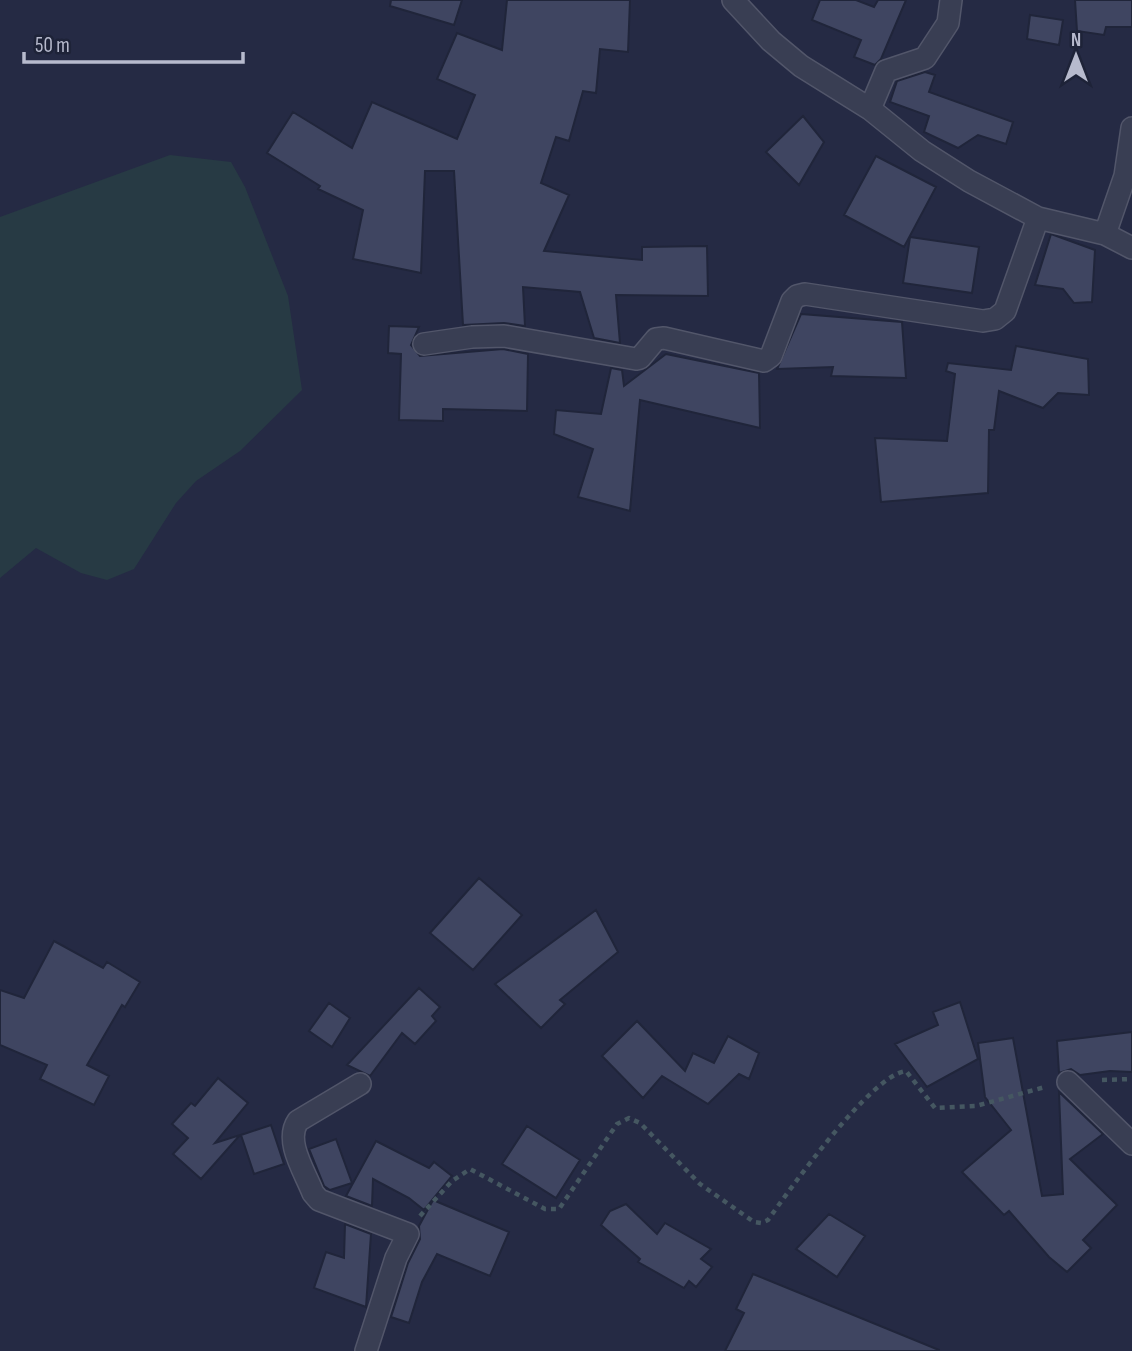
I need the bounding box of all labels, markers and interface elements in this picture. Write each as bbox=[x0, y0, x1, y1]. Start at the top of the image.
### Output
scale bar bbox=[24, 21, 243, 65]
north arrow bbox=[1041, 21, 1111, 91]
text: N bbox=[1071, 29, 1081, 52]
text: 50 m bbox=[35, 33, 70, 58]

